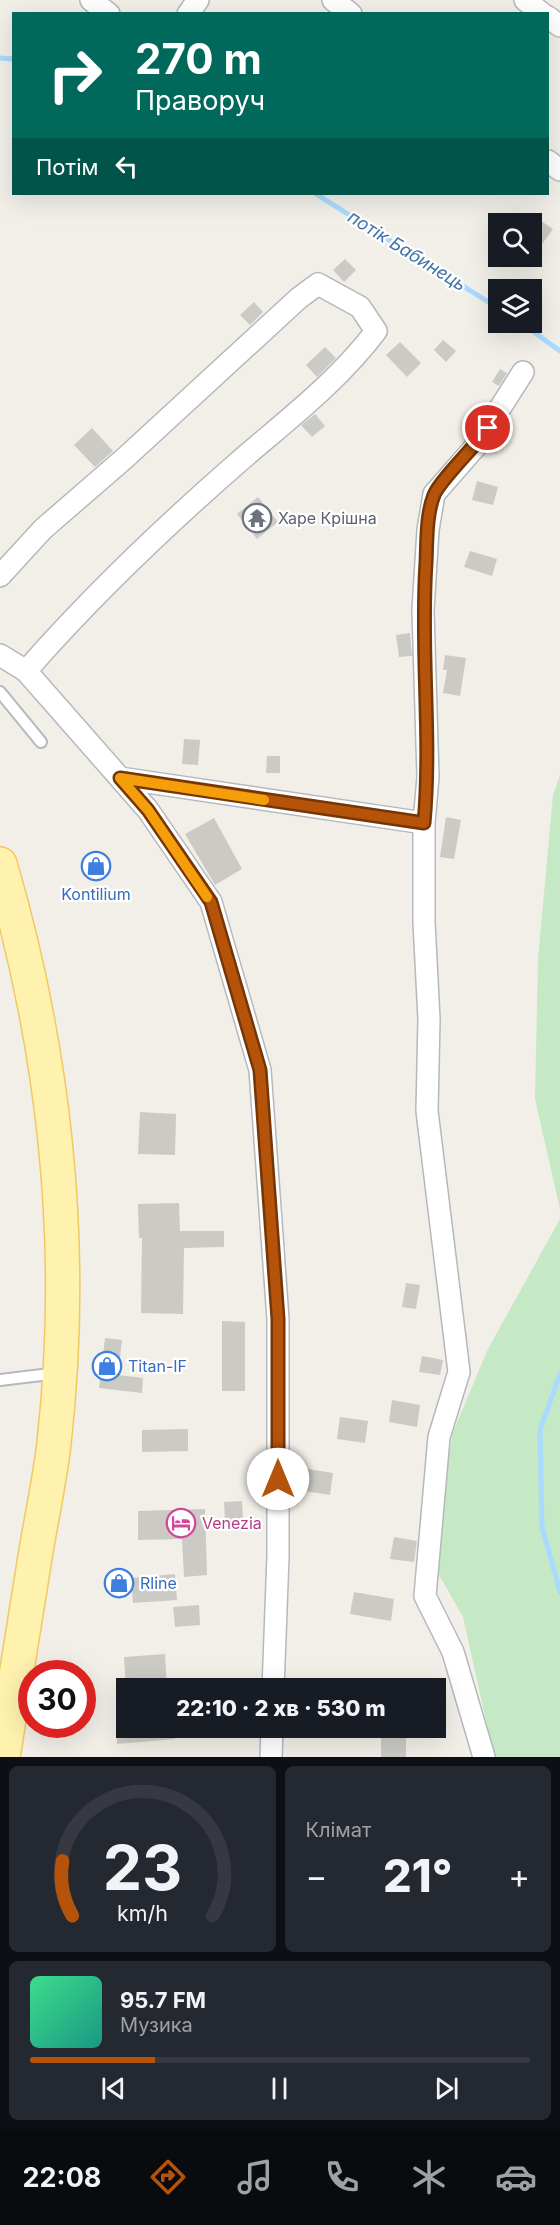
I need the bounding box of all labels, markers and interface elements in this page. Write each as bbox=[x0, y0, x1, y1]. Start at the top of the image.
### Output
text: 270 m bbox=[135, 33, 262, 84]
icon: right bbox=[36, 36, 114, 114]
text: Праворуч bbox=[135, 84, 265, 117]
icon: left bbox=[110, 150, 143, 183]
text: Потім bbox=[36, 154, 98, 180]
water label: потік Бабинець bbox=[344, 206, 470, 295]
map controls bbox=[488, 213, 542, 333]
button: search bbox=[488, 213, 542, 267]
button: layers bbox=[488, 279, 542, 333]
pin bbox=[462, 402, 513, 453]
icon: arrive bbox=[471, 411, 504, 444]
temple icon: Харе Крішна bbox=[241, 502, 273, 534]
place label: Харе Крішна bbox=[278, 508, 377, 528]
shop icon: Kontilium bbox=[80, 850, 112, 882]
place label: Kontilium bbox=[61, 884, 131, 904]
shop icon: Titan-IF bbox=[91, 1350, 123, 1382]
place label: Titan-IF bbox=[128, 1356, 187, 1376]
position arrow bbox=[246, 1447, 310, 1511]
hotel icon: Venezia bbox=[165, 1507, 197, 1539]
place label: Venezia bbox=[202, 1513, 262, 1533]
shop icon: Rline bbox=[103, 1567, 135, 1599]
place label: Rline bbox=[140, 1573, 177, 1593]
speed limit sign: 30 bbox=[18, 1660, 96, 1738]
text: 22:10 · 2 хв · 530 m bbox=[176, 1695, 386, 1721]
text: Клімат bbox=[306, 1818, 371, 1842]
text: 23 bbox=[102, 1830, 182, 1905]
text: 21° bbox=[383, 1848, 452, 1903]
text: − bbox=[306, 1856, 327, 1896]
text: + bbox=[508, 1856, 530, 1896]
text: km/h bbox=[117, 1900, 168, 1926]
text: 95.7 FM bbox=[120, 1987, 206, 2013]
text: Музика bbox=[120, 2013, 193, 2037]
icon: previous bbox=[97, 2072, 130, 2105]
icon: pause bbox=[263, 2072, 296, 2105]
icon: next bbox=[430, 2072, 463, 2105]
icon: directions bbox=[147, 2156, 189, 2198]
icon: music bbox=[234, 2156, 276, 2198]
icon: phone bbox=[321, 2156, 363, 2198]
icon: climate bbox=[408, 2156, 450, 2198]
icon: car bbox=[495, 2156, 537, 2198]
text: 22:08 bbox=[23, 2161, 101, 2194]

